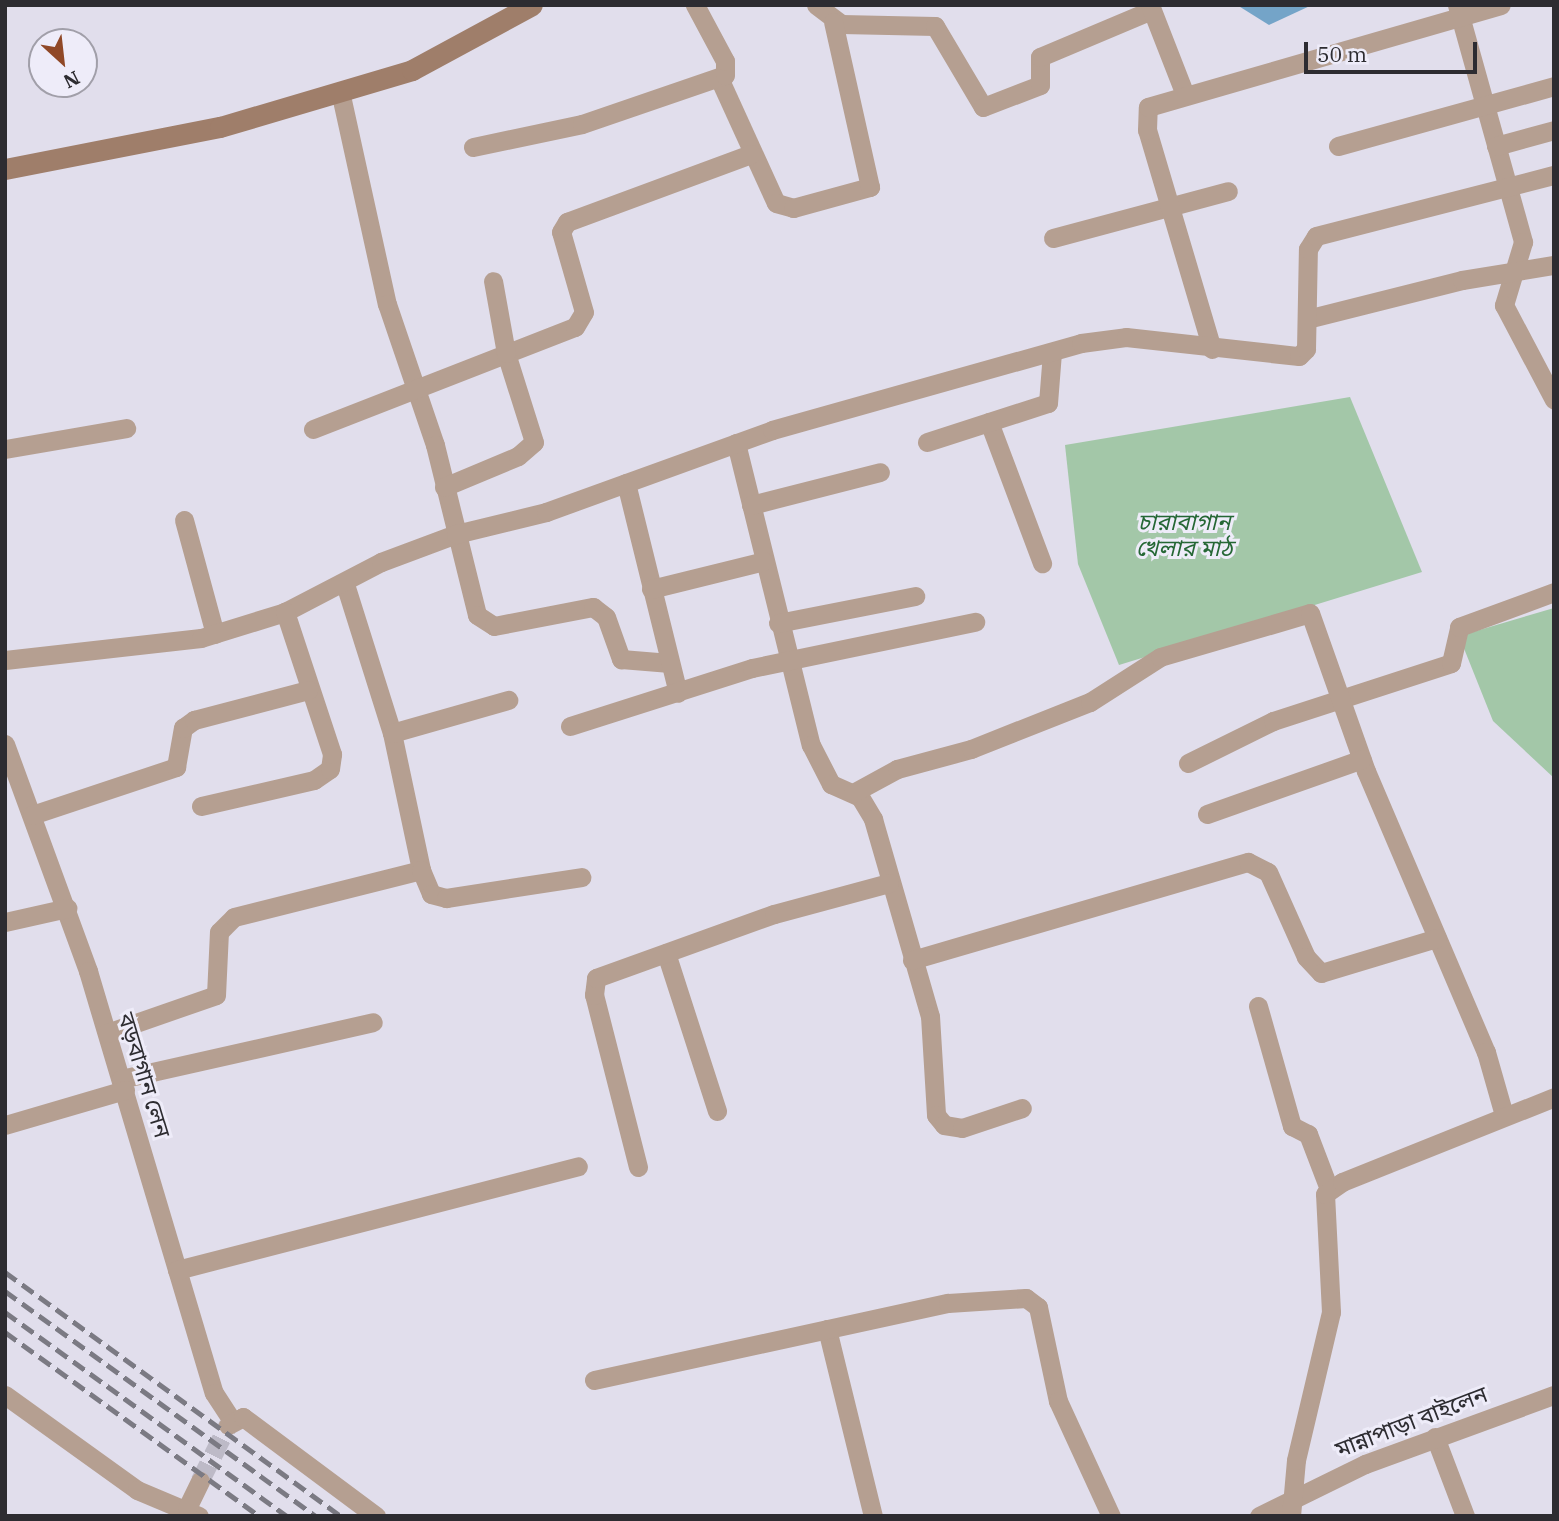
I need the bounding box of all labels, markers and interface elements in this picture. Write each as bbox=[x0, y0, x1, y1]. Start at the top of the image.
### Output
north arrow bbox=[28, 28, 98, 98]
scale bar bbox=[1307, 28, 1480, 72]
text: 50 m bbox=[1317, 40, 1367, 68]
text: N bbox=[59, 66, 84, 94]
park label: চারাবাগান খেলার মাঠ bbox=[1136, 507, 1232, 561]
street label: বড়বাগান লেন bbox=[113, 1009, 177, 1141]
street label: মান্নাপাড়া বাইলেন bbox=[1331, 1379, 1491, 1463]

